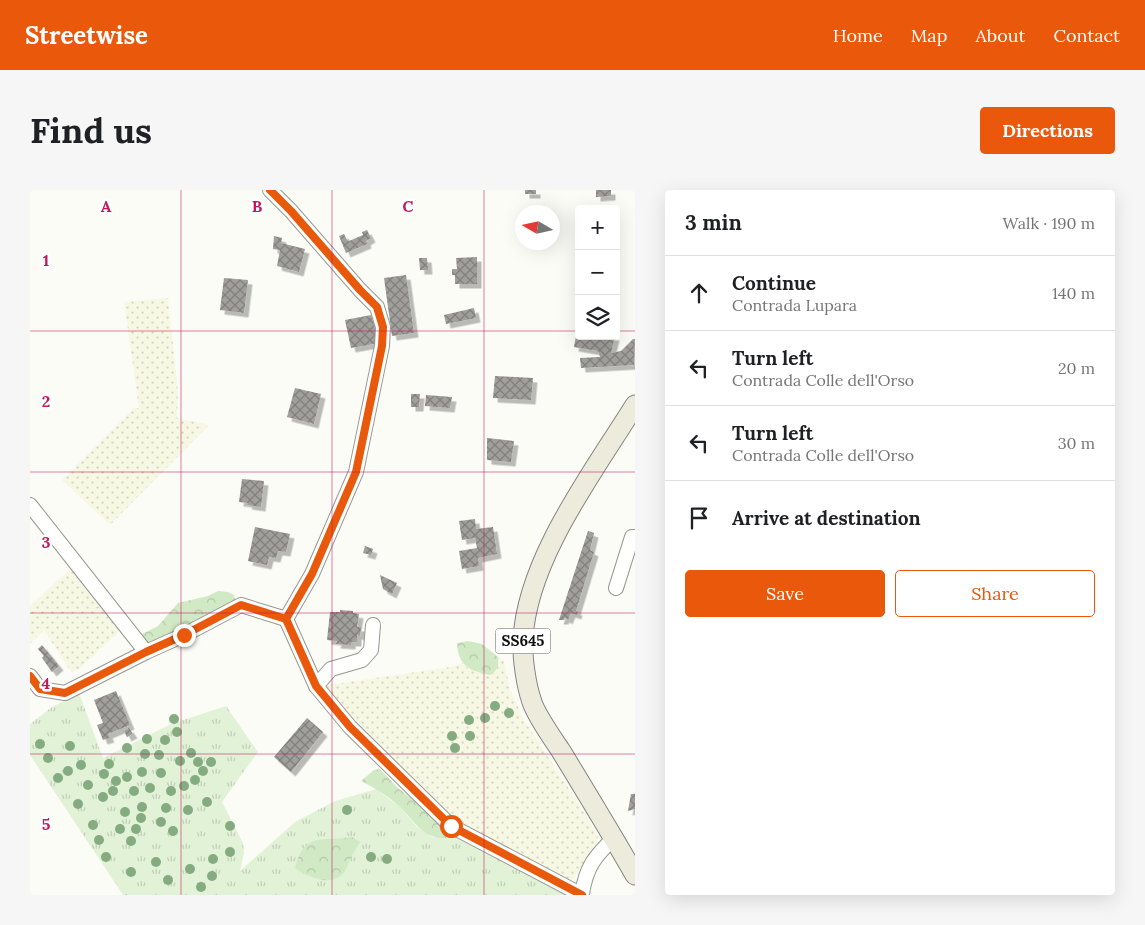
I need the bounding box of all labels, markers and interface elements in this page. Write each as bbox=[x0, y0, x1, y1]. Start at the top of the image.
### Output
text: Streetwise bbox=[25, 20, 148, 51]
text: Home bbox=[833, 24, 883, 47]
text: Map bbox=[911, 24, 947, 47]
text: About bbox=[975, 24, 1025, 47]
text: Contact bbox=[1053, 24, 1120, 47]
button: Directions bbox=[980, 107, 1115, 154]
text: Find us bbox=[30, 108, 152, 153]
text: A bbox=[101, 196, 112, 216]
text: B bbox=[252, 196, 263, 216]
text: C bbox=[402, 196, 414, 216]
north arrow bbox=[515, 205, 560, 250]
map controls bbox=[575, 205, 620, 340]
button: + bbox=[575, 205, 620, 250]
text: 3 min bbox=[685, 209, 742, 236]
text: Walk · 190 m bbox=[1003, 213, 1095, 233]
text: 1 bbox=[43, 250, 49, 270]
button: − bbox=[575, 250, 620, 295]
text: Continue bbox=[732, 271, 816, 295]
icon: ahead bbox=[685, 279, 713, 307]
text: 140 m bbox=[1052, 283, 1095, 303]
button: layers bbox=[575, 295, 620, 340]
text: Contrada Lupara bbox=[732, 295, 857, 315]
text: Turn left bbox=[732, 346, 813, 370]
icon: left bbox=[685, 354, 713, 382]
text: 20 m bbox=[1058, 358, 1095, 378]
text: Contrada Colle dell'Orso bbox=[732, 370, 914, 390]
text: 2 bbox=[42, 391, 50, 411]
text: Turn left bbox=[732, 421, 813, 445]
icon: left bbox=[685, 429, 713, 457]
text: 30 m bbox=[1058, 433, 1095, 453]
text: Contrada Colle dell'Orso bbox=[732, 445, 914, 465]
icon: arrive bbox=[685, 504, 713, 532]
text: Arrive at destination bbox=[732, 506, 921, 530]
text: 3 bbox=[42, 532, 51, 552]
button: Save bbox=[685, 570, 885, 617]
button: Share bbox=[895, 570, 1095, 617]
route end bbox=[173, 624, 196, 647]
road number: SS645 bbox=[496, 628, 550, 654]
text: 4 bbox=[42, 673, 51, 693]
text: 5 bbox=[42, 814, 51, 834]
route start bbox=[440, 815, 463, 838]

